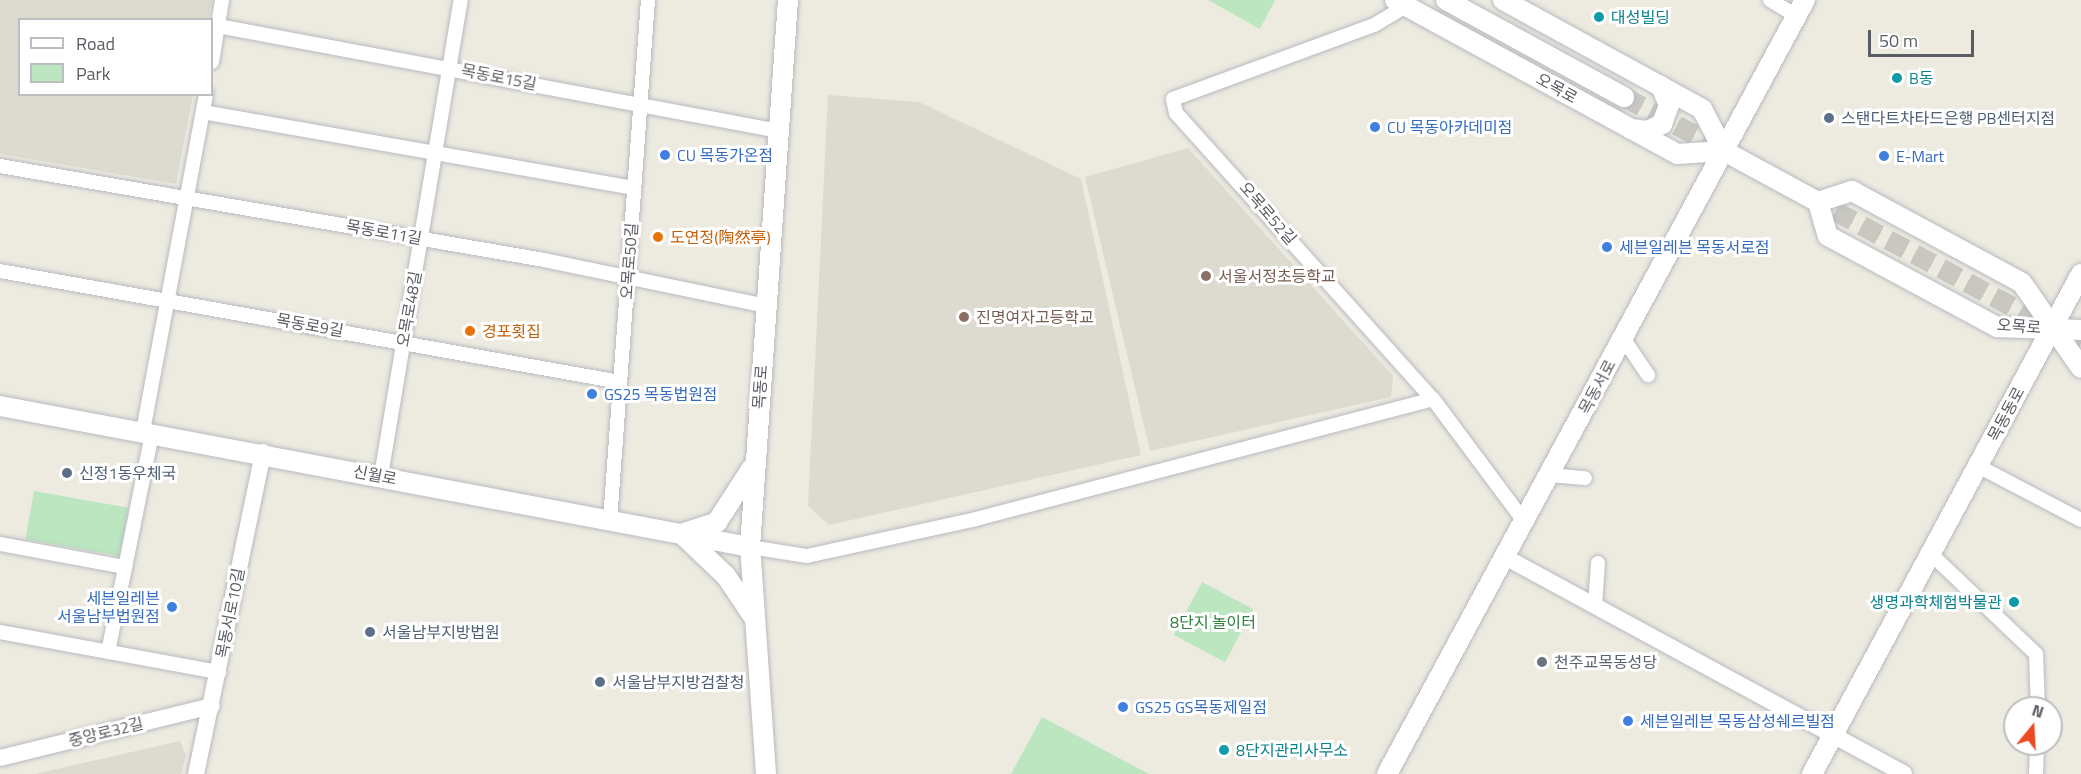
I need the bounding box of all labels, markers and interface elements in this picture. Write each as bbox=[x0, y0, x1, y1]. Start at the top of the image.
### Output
place label: 대성빌딩 bbox=[1611, 7, 1670, 27]
marker: 대성빌딩 bbox=[1592, 10, 1606, 24]
legend bbox=[18, 18, 213, 96]
scale bar bbox=[1871, 18, 1978, 56]
text: 50 m bbox=[1879, 27, 1918, 54]
text: Road bbox=[76, 30, 115, 57]
text: Park bbox=[76, 60, 110, 87]
street label: 목동로15길 bbox=[459, 60, 539, 94]
place label: B동 bbox=[1909, 68, 1934, 88]
street label: 오목로 bbox=[1533, 69, 1581, 107]
marker: B동 bbox=[1890, 71, 1904, 85]
place label: 스탠다트차타드은행 PB센터지점 bbox=[1841, 108, 2055, 128]
marker: 스탠다트차타드은행 PB센터지점 bbox=[1822, 111, 1836, 125]
place label: CU 목동아카데미점 bbox=[1387, 117, 1513, 137]
marker: CU 목동아카데미점 bbox=[1368, 120, 1382, 134]
place label: CU 목동가온점 bbox=[677, 145, 773, 165]
place label: E-Mart bbox=[1896, 146, 1944, 166]
marker: CU 목동가온점 bbox=[658, 148, 672, 162]
marker: E-Mart bbox=[1877, 149, 1891, 163]
street label: 오목로52길 bbox=[1236, 178, 1300, 248]
street label: 목동로11길 bbox=[345, 216, 423, 248]
street label: 오목로50길 bbox=[617, 222, 641, 300]
place label: 도연정(陶然亭) bbox=[670, 227, 771, 247]
marker: 도연정(陶然亭) bbox=[651, 230, 665, 244]
place label: 세븐일레븐 목동서로점 bbox=[1619, 237, 1770, 257]
marker: 세븐일레븐 목동서로점 bbox=[1600, 240, 1614, 254]
place label: 서울서정초등학교 bbox=[1218, 266, 1336, 286]
marker: 서울서정초등학교 bbox=[1199, 269, 1213, 283]
street label: 오목로48길 bbox=[393, 270, 425, 348]
place label: 진명여자고등학교 bbox=[976, 307, 1094, 327]
street label: 목동로9길 bbox=[275, 310, 345, 340]
marker: 진명여자고등학교 bbox=[957, 310, 971, 324]
street label: 오목로 bbox=[1996, 315, 2042, 337]
place label: 경포횟집 bbox=[482, 321, 541, 341]
marker: 경포횟집 bbox=[463, 324, 477, 338]
street label: 목동서로 bbox=[1575, 356, 1619, 418]
street label: 목동로 bbox=[749, 364, 771, 410]
street label: 목동동로 bbox=[1984, 383, 2028, 445]
place label: GS25 목동법원점 bbox=[604, 384, 718, 404]
marker: GS25 목동법원점 bbox=[585, 387, 599, 401]
street label: 신월로 bbox=[351, 461, 399, 489]
place label: 신정1동우체국 bbox=[79, 463, 176, 483]
marker: 신정1동우체국 bbox=[60, 466, 74, 480]
street label: 목동서로10길 bbox=[212, 566, 248, 660]
place label: 세븐일레븐 서울남부법원점 bbox=[57, 588, 160, 626]
place label: 생명과학체험박물관 bbox=[1870, 592, 2002, 612]
marker: 생명과학체험박물관 bbox=[2007, 595, 2021, 609]
marker: 세븐일레븐 서울남부법원점 bbox=[165, 600, 179, 614]
park label: 8단지 놀이터 bbox=[1170, 612, 1256, 632]
place label: 서울남부지방법원 bbox=[382, 622, 500, 642]
marker: 서울남부지방법원 bbox=[363, 625, 377, 639]
place label: 천주교목동성당 bbox=[1554, 652, 1657, 672]
marker: 천주교목동성당 bbox=[1535, 655, 1549, 669]
place label: 서울남부지방검찰청 bbox=[612, 672, 744, 692]
marker: 서울남부지방검찰청 bbox=[593, 675, 607, 689]
north arrow bbox=[2003, 696, 2063, 756]
place label: GS25 GS목동제일점 bbox=[1135, 697, 1267, 717]
text: N bbox=[2029, 698, 2047, 724]
marker: GS25 GS목동제일점 bbox=[1116, 700, 1130, 714]
place label: 세븐일레븐 목동삼성쉐르빌점 bbox=[1640, 711, 1835, 731]
street label: 중앙로32길 bbox=[66, 713, 146, 751]
marker: 세븐일레븐 목동삼성쉐르빌점 bbox=[1621, 714, 1635, 728]
place label: 8단지관리사무소 bbox=[1236, 740, 1348, 760]
marker: 8단지관리사무소 bbox=[1217, 743, 1231, 757]

